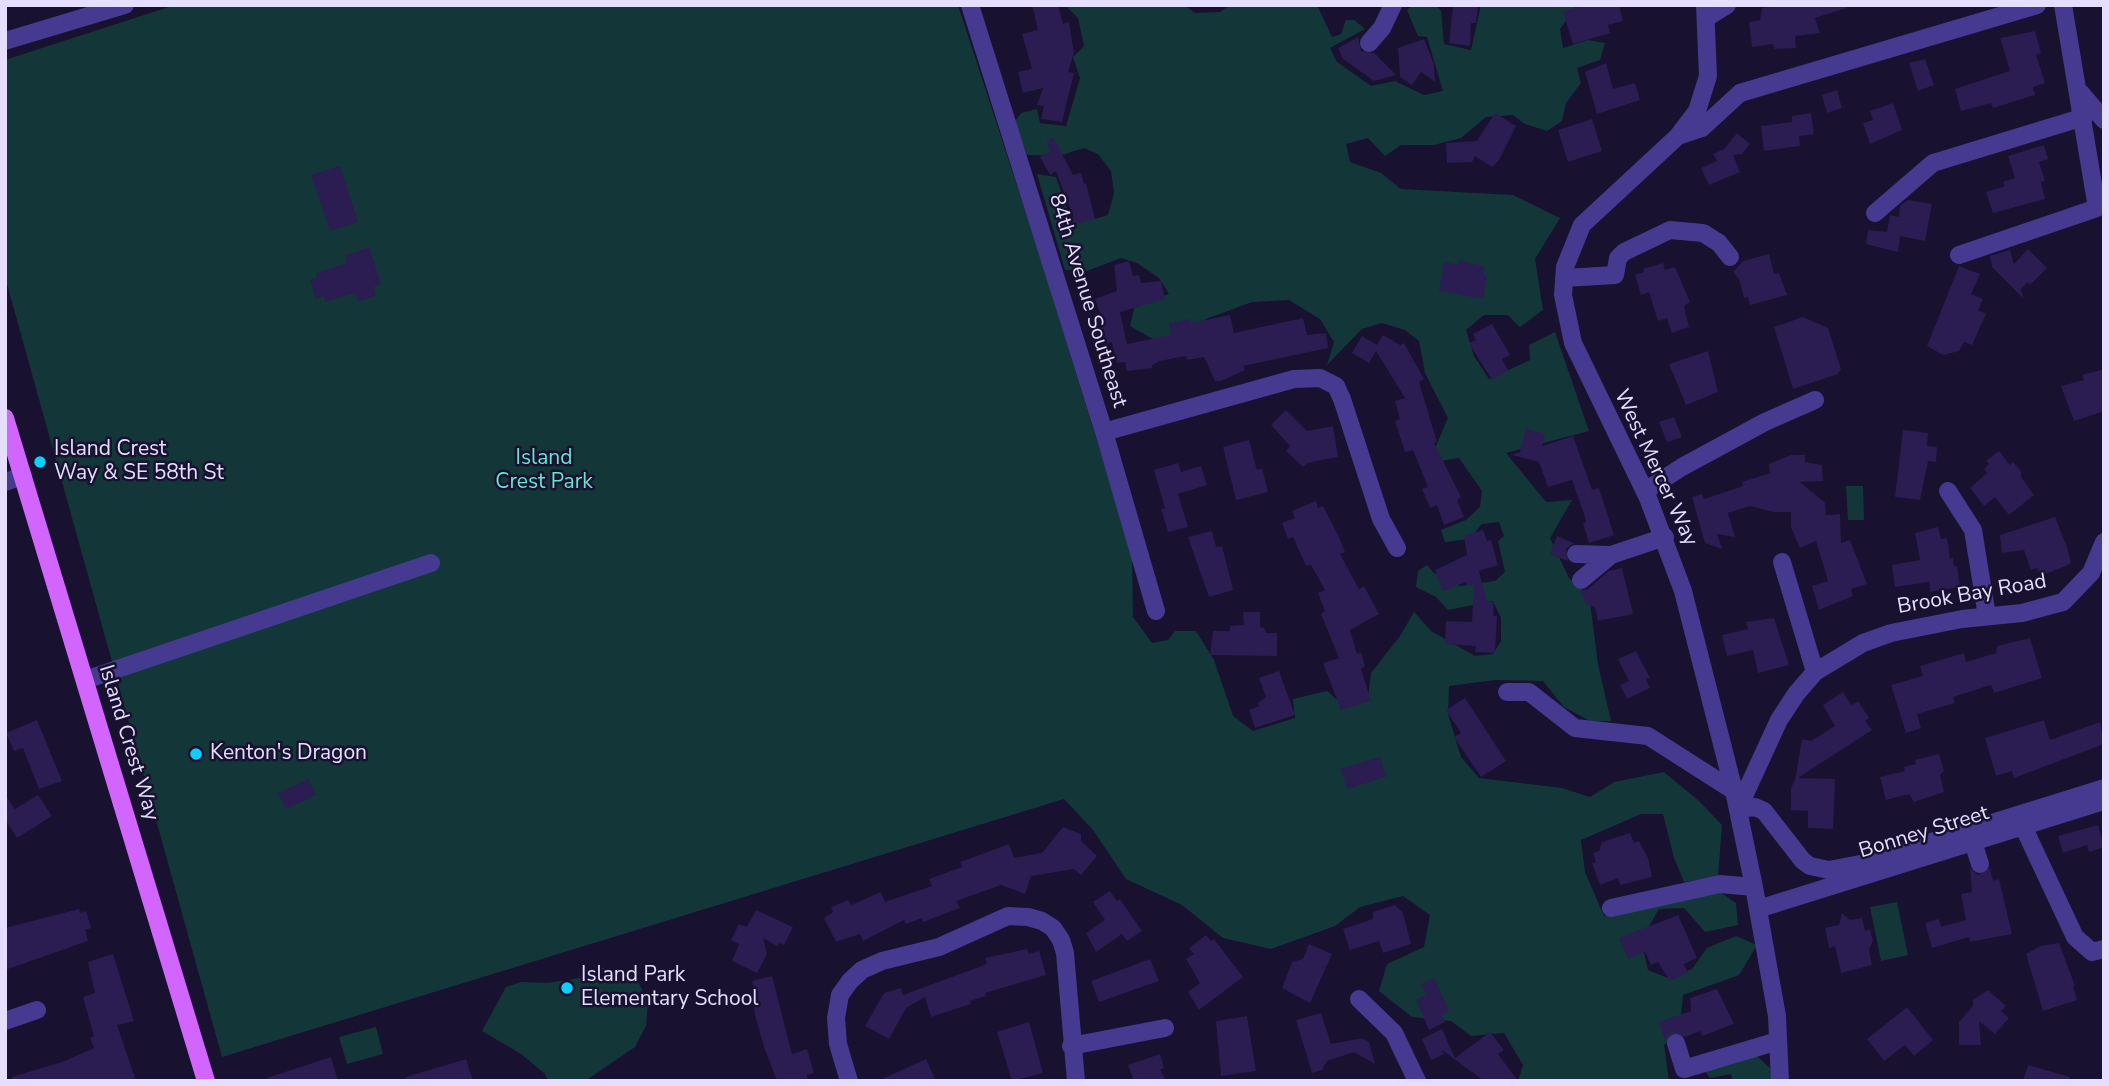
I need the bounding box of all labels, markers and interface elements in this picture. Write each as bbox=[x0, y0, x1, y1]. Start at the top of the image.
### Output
street label: 84th Avenue Southeast bbox=[1042, 191, 1132, 411]
street label: West Mercer Way bbox=[1608, 386, 1702, 550]
place label: Island Crest Way & SE 58th St bbox=[54, 437, 224, 487]
park label: Island Crest Park bbox=[495, 446, 593, 496]
marker: Island Crest Way & SE 58th St bbox=[32, 454, 48, 470]
street label: Brook Bay Road bbox=[1895, 569, 2049, 621]
street label: Island Crest Way bbox=[92, 662, 164, 824]
place label: Kenton's Dragon bbox=[210, 741, 367, 767]
marker: Kenton's Dragon bbox=[188, 746, 204, 762]
street label: Bonney Street bbox=[1856, 801, 1992, 865]
place label: Island Park Elementary School bbox=[581, 963, 759, 1013]
marker: Island Park Elementary School bbox=[559, 980, 575, 996]

